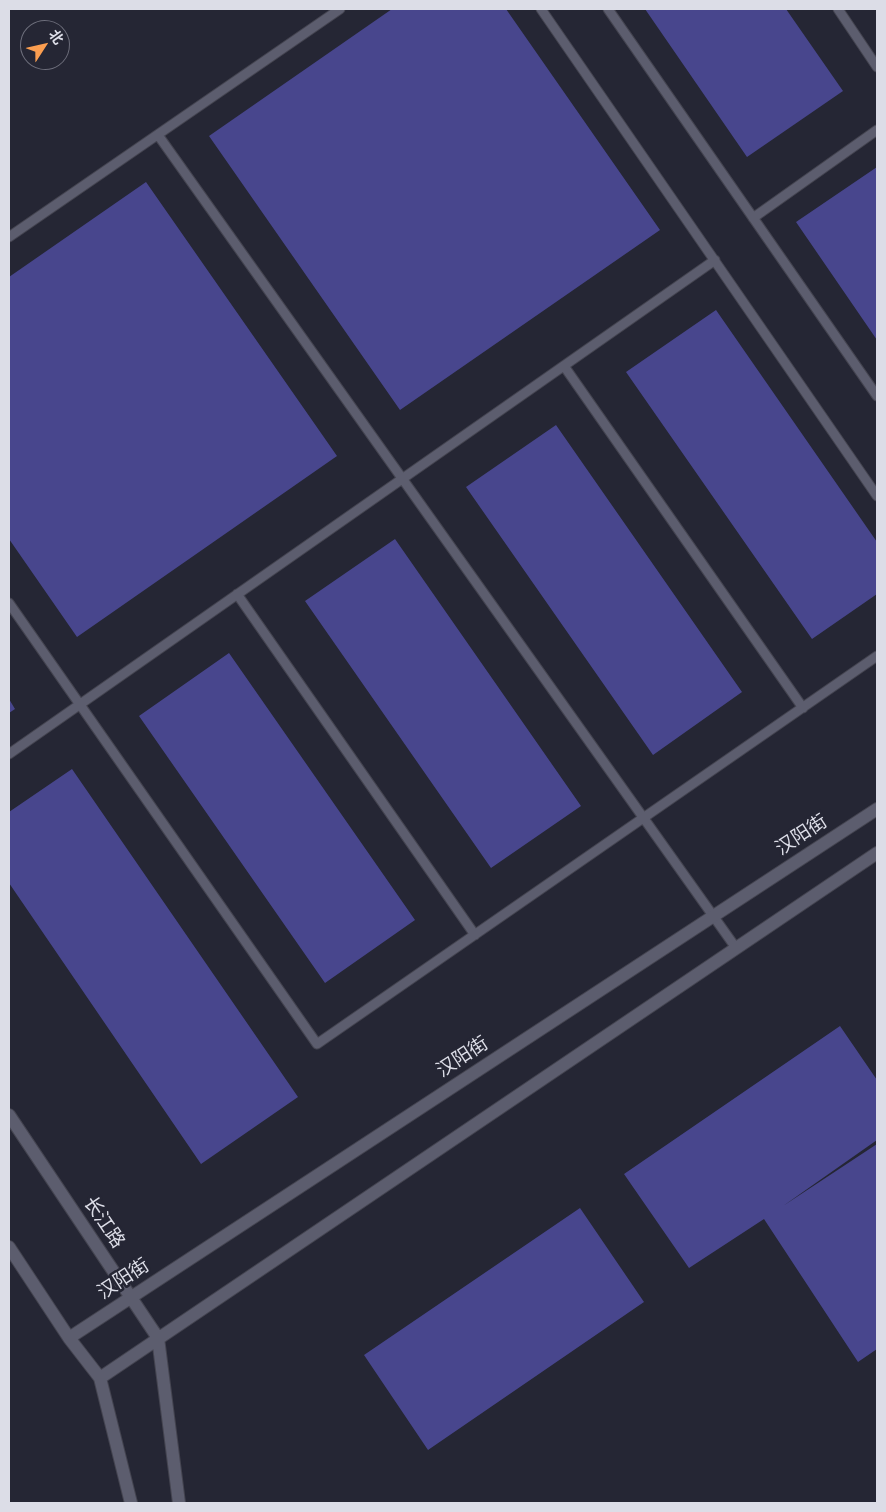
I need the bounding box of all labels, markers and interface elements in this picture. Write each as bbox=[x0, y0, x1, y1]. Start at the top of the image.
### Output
north arrow bbox=[20, 20, 70, 70]
text: 北 bbox=[44, 25, 69, 48]
street label: 汉阳街 bbox=[772, 811, 832, 861]
street label: 汉阳街 bbox=[433, 1033, 493, 1083]
street label: 长江路 bbox=[78, 1193, 128, 1253]
street label: 汉阳街 bbox=[94, 1255, 154, 1305]

